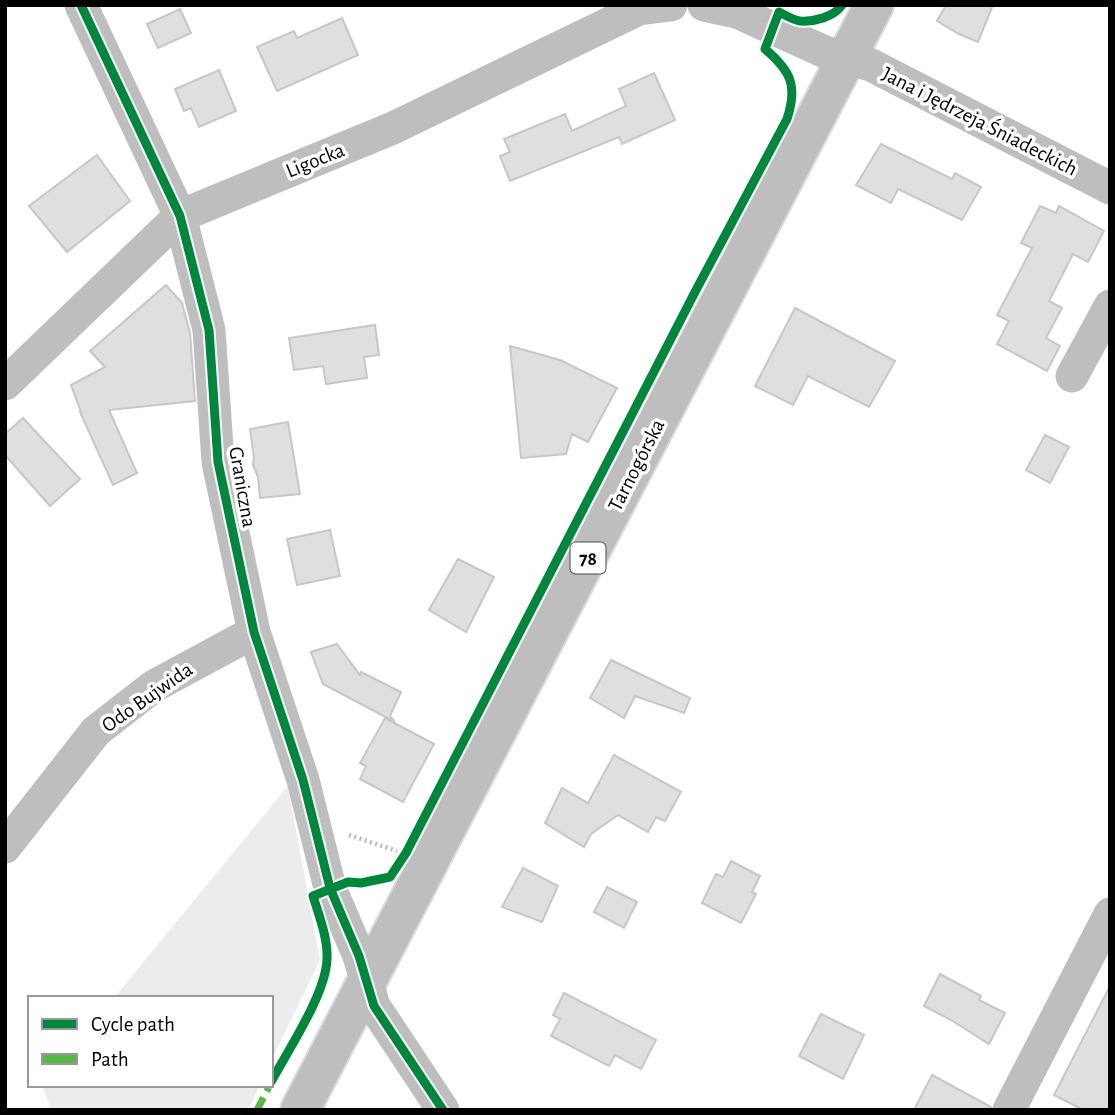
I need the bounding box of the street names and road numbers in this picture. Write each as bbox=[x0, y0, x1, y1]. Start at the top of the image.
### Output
street label: Jana i Jędrzeja Śniadeckich bbox=[879, 60, 1082, 180]
street label: Ligocka bbox=[283, 139, 348, 182]
street label: Tarnogórska bbox=[604, 416, 669, 515]
street label: Graniczna bbox=[225, 445, 260, 529]
road number: 78 bbox=[570, 542, 606, 573]
street label: Odo Bujwida bbox=[98, 658, 197, 736]

